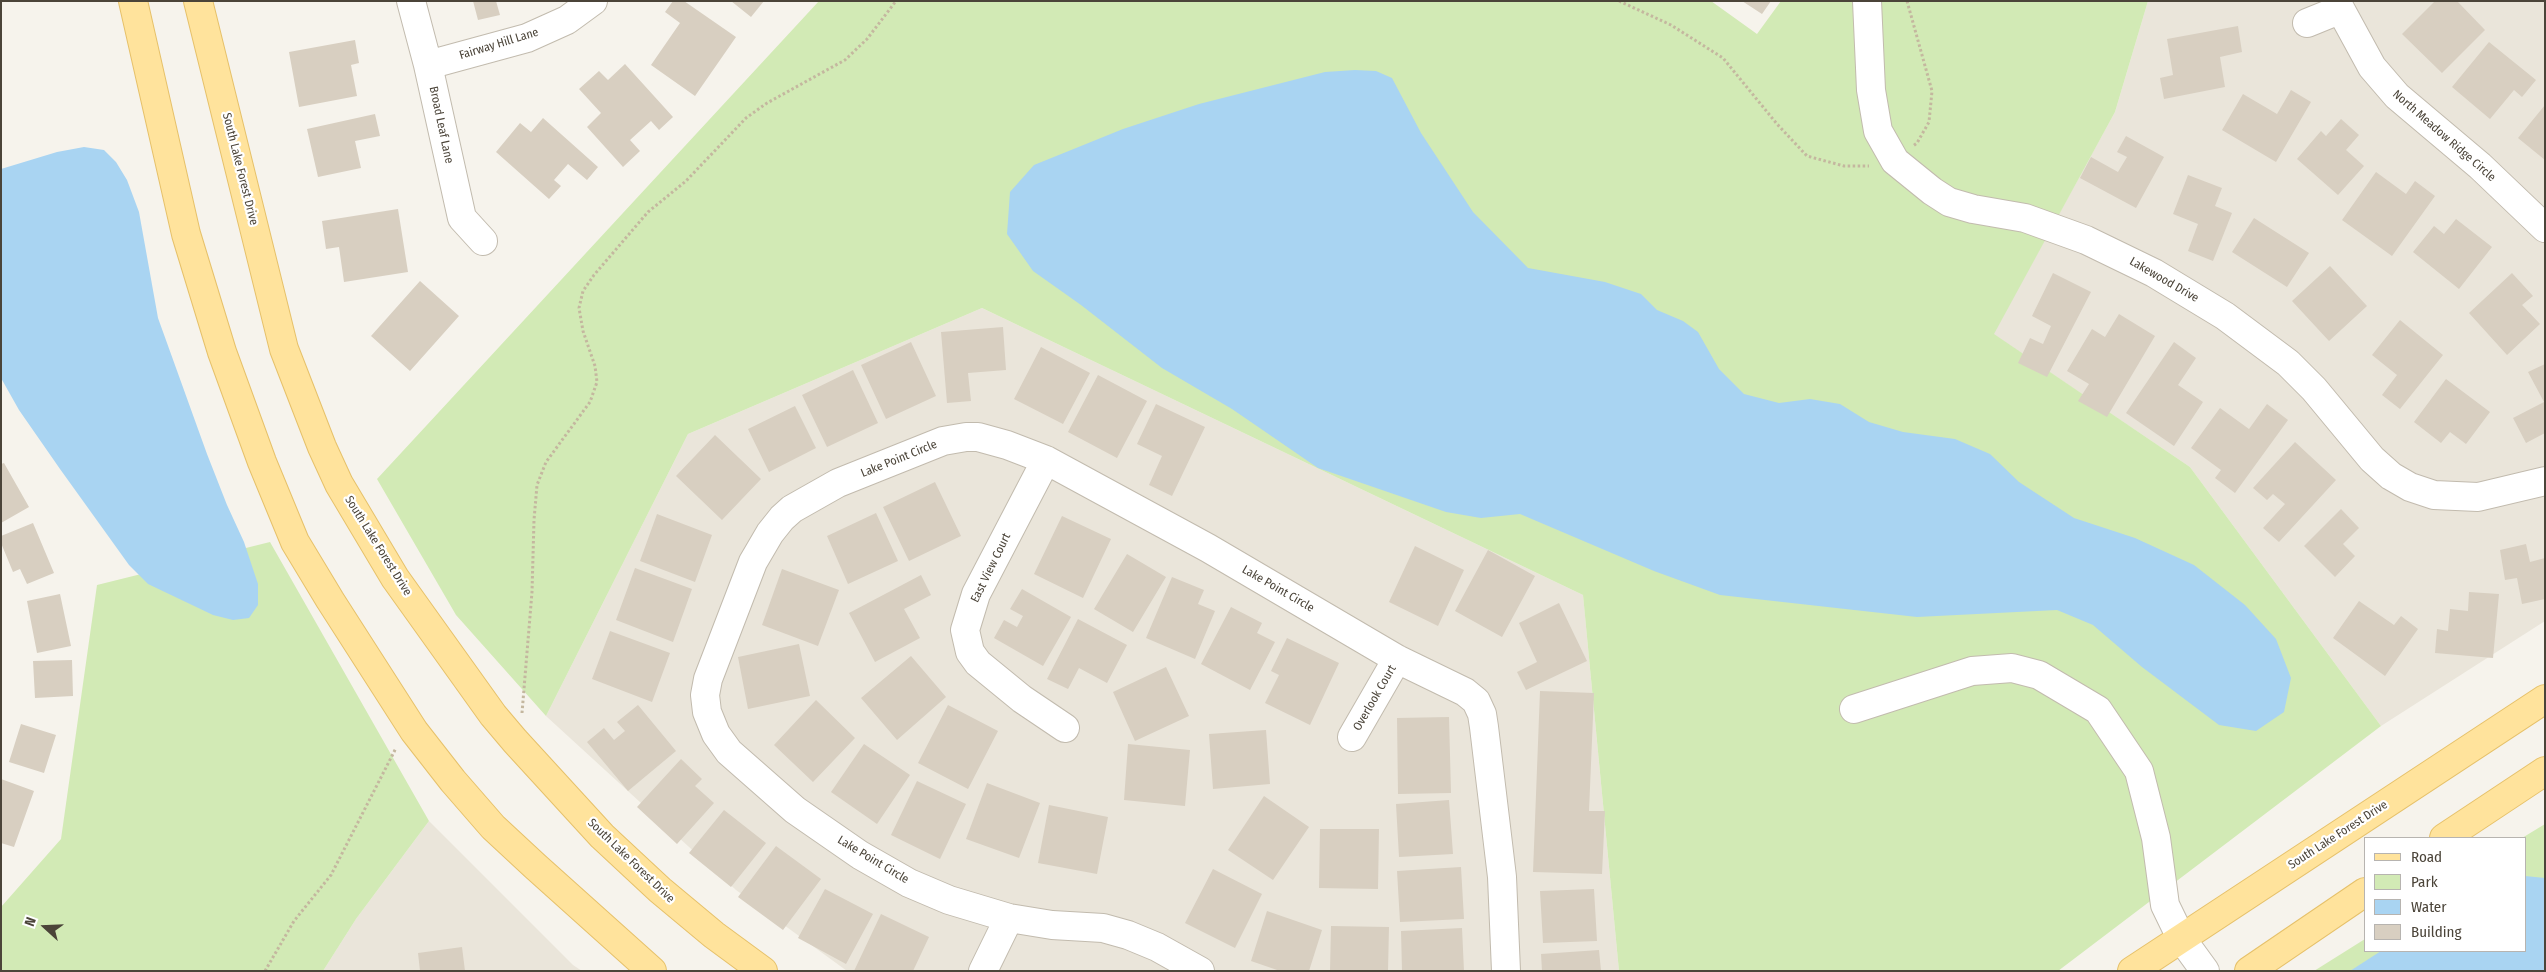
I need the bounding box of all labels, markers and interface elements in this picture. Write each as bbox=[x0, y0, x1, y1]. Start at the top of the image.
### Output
street label: Fairway Hill Lane bbox=[458, 25, 540, 63]
street label: Broad Leaf Lane bbox=[426, 85, 456, 165]
street label: North Meadow Ridge Circle bbox=[2390, 87, 2498, 185]
street label: South Lake Forest Drive bbox=[219, 111, 261, 227]
street label: Lakewood Drive bbox=[2127, 254, 2201, 306]
street label: Lake Point Circle bbox=[859, 437, 939, 481]
street label: South Lake Forest Drive bbox=[341, 493, 415, 599]
street label: East View Court bbox=[968, 531, 1014, 605]
street label: Lake Point Circle bbox=[1239, 563, 1317, 615]
street label: Overlook Court bbox=[1350, 663, 1400, 733]
street label: South Lake Forest Drive bbox=[2286, 798, 2390, 872]
street label: South Lake Forest Drive bbox=[585, 816, 677, 906]
street label: Lake Point Circle bbox=[835, 833, 911, 887]
legend bbox=[2364, 837, 2526, 952]
text: Road bbox=[2411, 848, 2442, 866]
text: Park bbox=[2411, 873, 2438, 891]
text: Water bbox=[2411, 898, 2446, 916]
north arrow bbox=[20, 902, 70, 952]
text: N bbox=[21, 915, 40, 929]
text: Building bbox=[2411, 923, 2462, 941]

